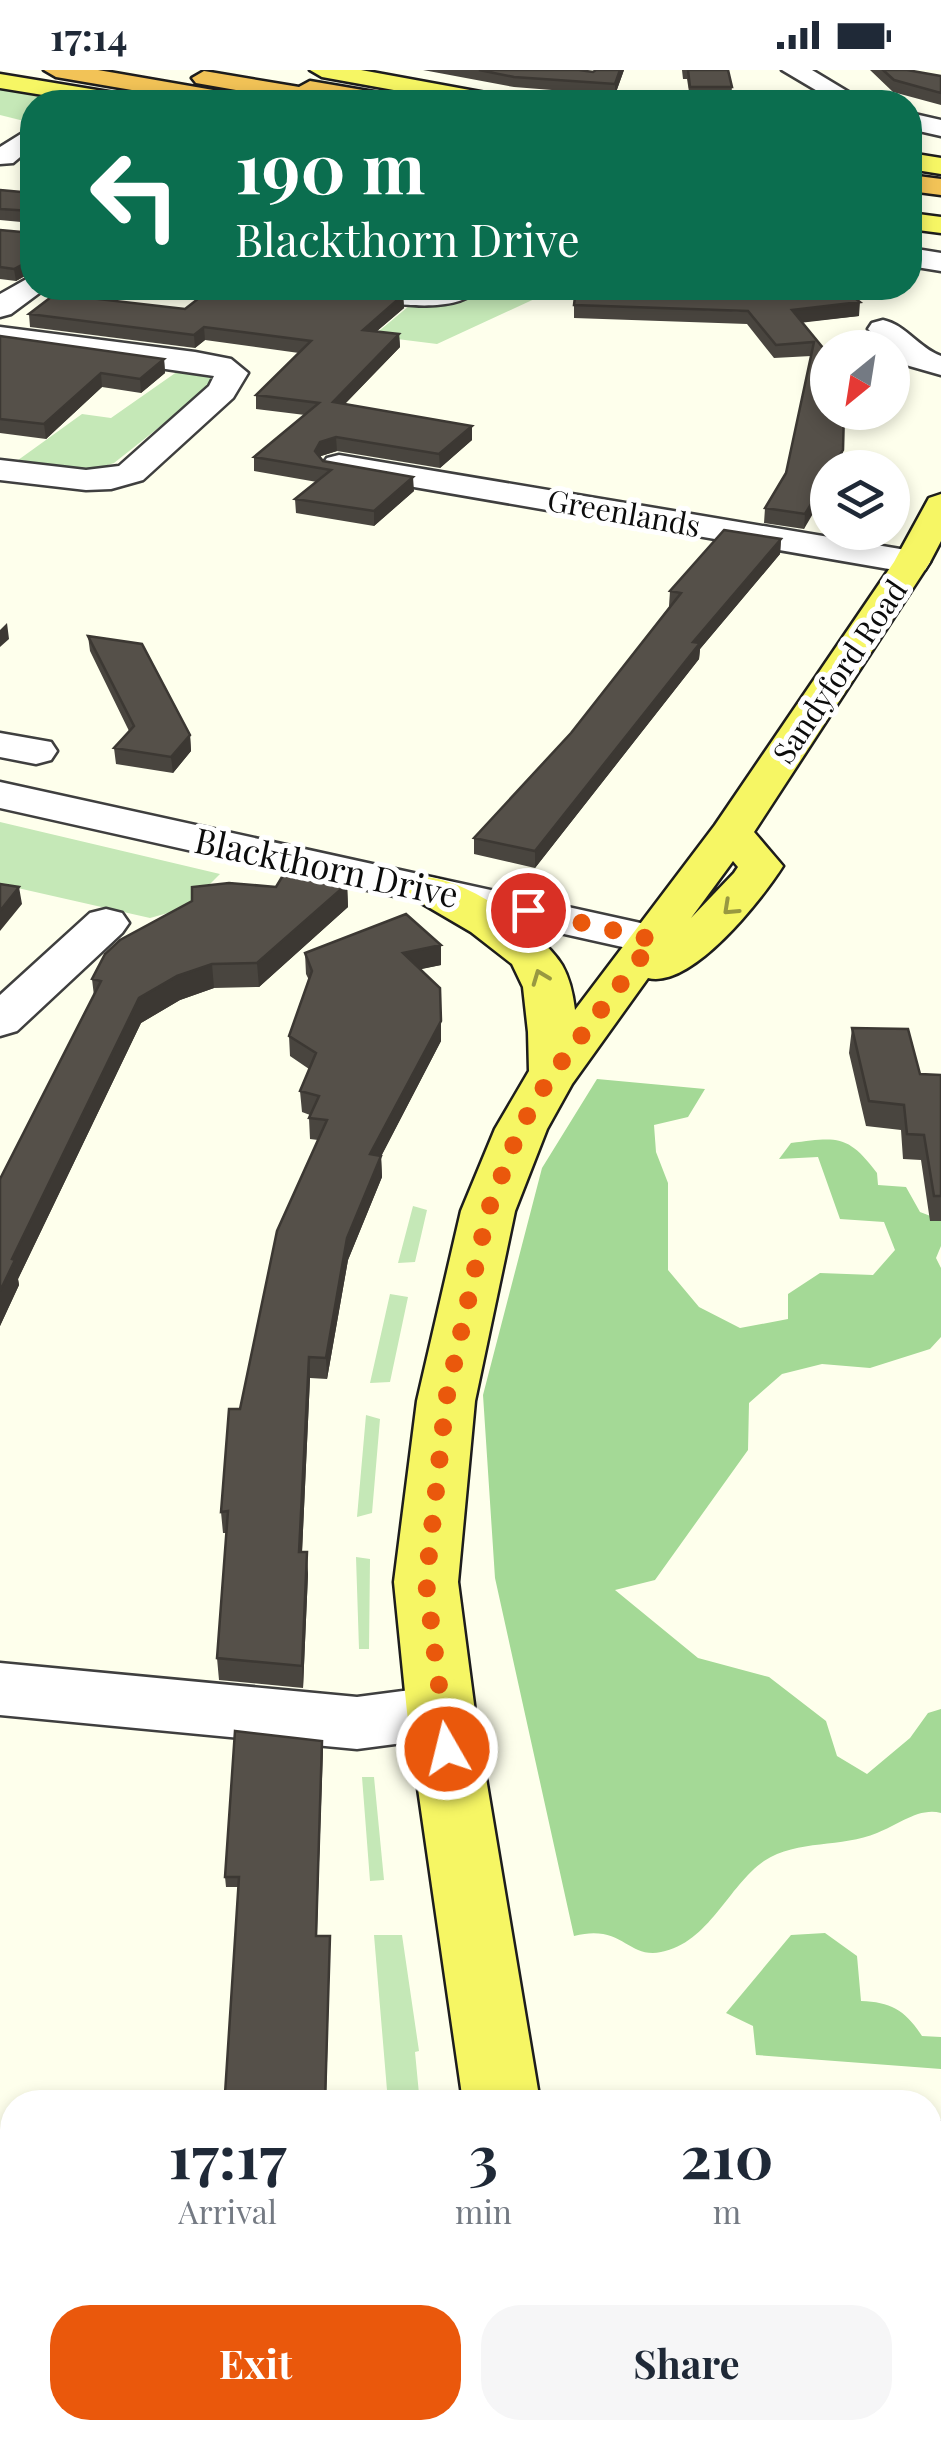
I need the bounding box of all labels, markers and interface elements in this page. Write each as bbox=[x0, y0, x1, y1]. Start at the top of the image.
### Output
text: 17:14 bbox=[50, 10, 127, 61]
text: 190 m bbox=[235, 118, 425, 212]
icon: left bbox=[70, 130, 200, 260]
text: Blackthorn Drive bbox=[235, 208, 580, 268]
north arrow bbox=[810, 330, 910, 430]
map controls bbox=[810, 330, 910, 550]
button: layers bbox=[810, 450, 910, 550]
street label: Greenlands bbox=[545, 479, 703, 545]
street label: Sandyford Road bbox=[763, 571, 915, 771]
street label: Blackthorn Drive bbox=[191, 815, 463, 917]
pin bbox=[486, 868, 571, 953]
icon: arrive bbox=[501, 883, 556, 938]
one-way arrow bbox=[723, 896, 742, 914]
one-way arrow bbox=[532, 969, 552, 987]
position arrow bbox=[395, 1697, 499, 1801]
text: 17:17 bbox=[169, 2114, 286, 2194]
text: 3 bbox=[469, 2114, 498, 2194]
text: 210 bbox=[680, 2114, 773, 2194]
text: Arrival bbox=[178, 2189, 277, 2232]
text: min bbox=[455, 2189, 512, 2232]
text: m bbox=[713, 2189, 741, 2232]
button: Exit bbox=[50, 2305, 461, 2420]
button: Share bbox=[481, 2305, 892, 2420]

